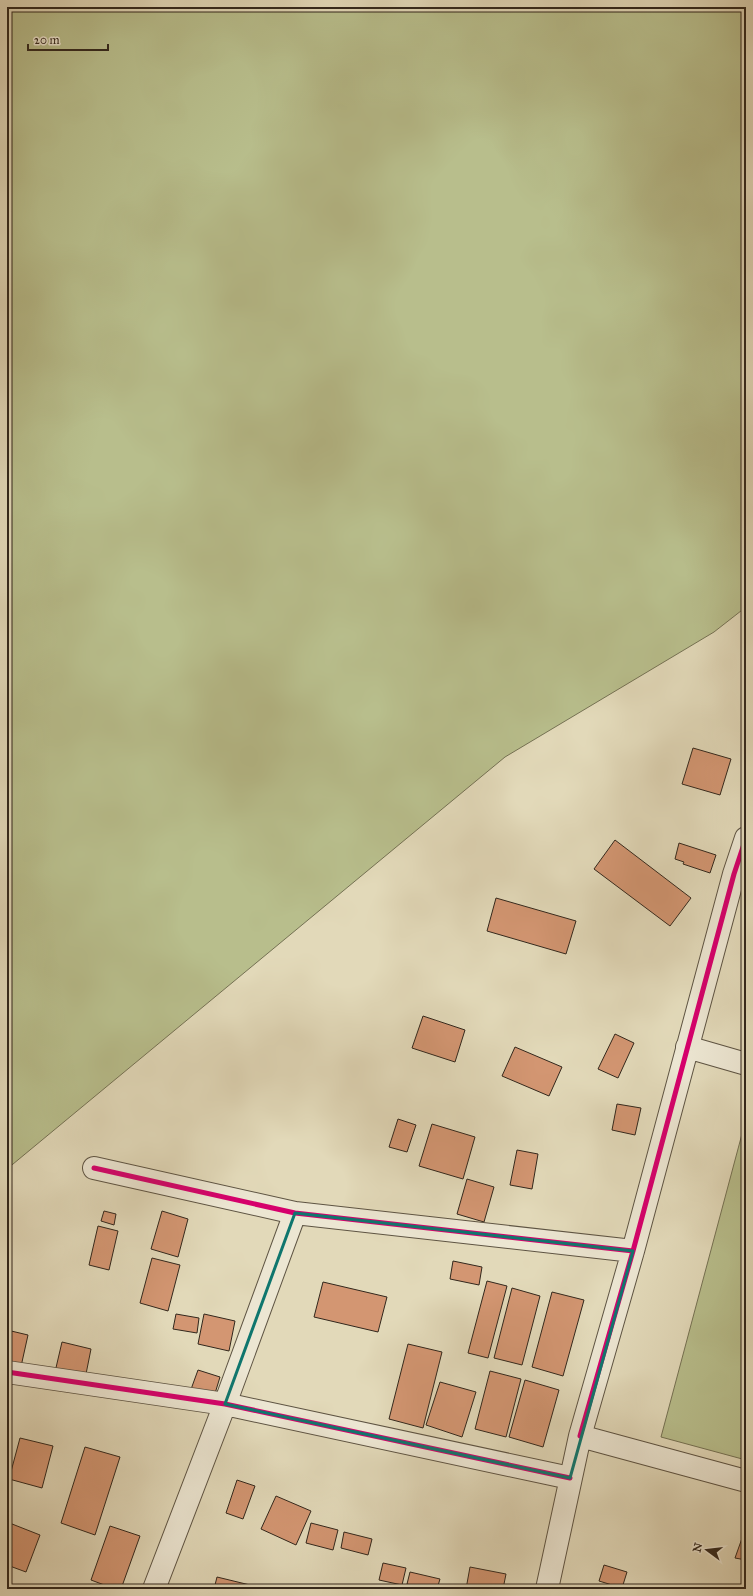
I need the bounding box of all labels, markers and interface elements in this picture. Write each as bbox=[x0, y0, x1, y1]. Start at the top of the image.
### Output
scale bar bbox=[28, 26, 108, 52]
text: 20 m bbox=[34, 33, 60, 47]
north arrow bbox=[687, 1530, 727, 1570]
text: N bbox=[690, 1541, 705, 1554]

